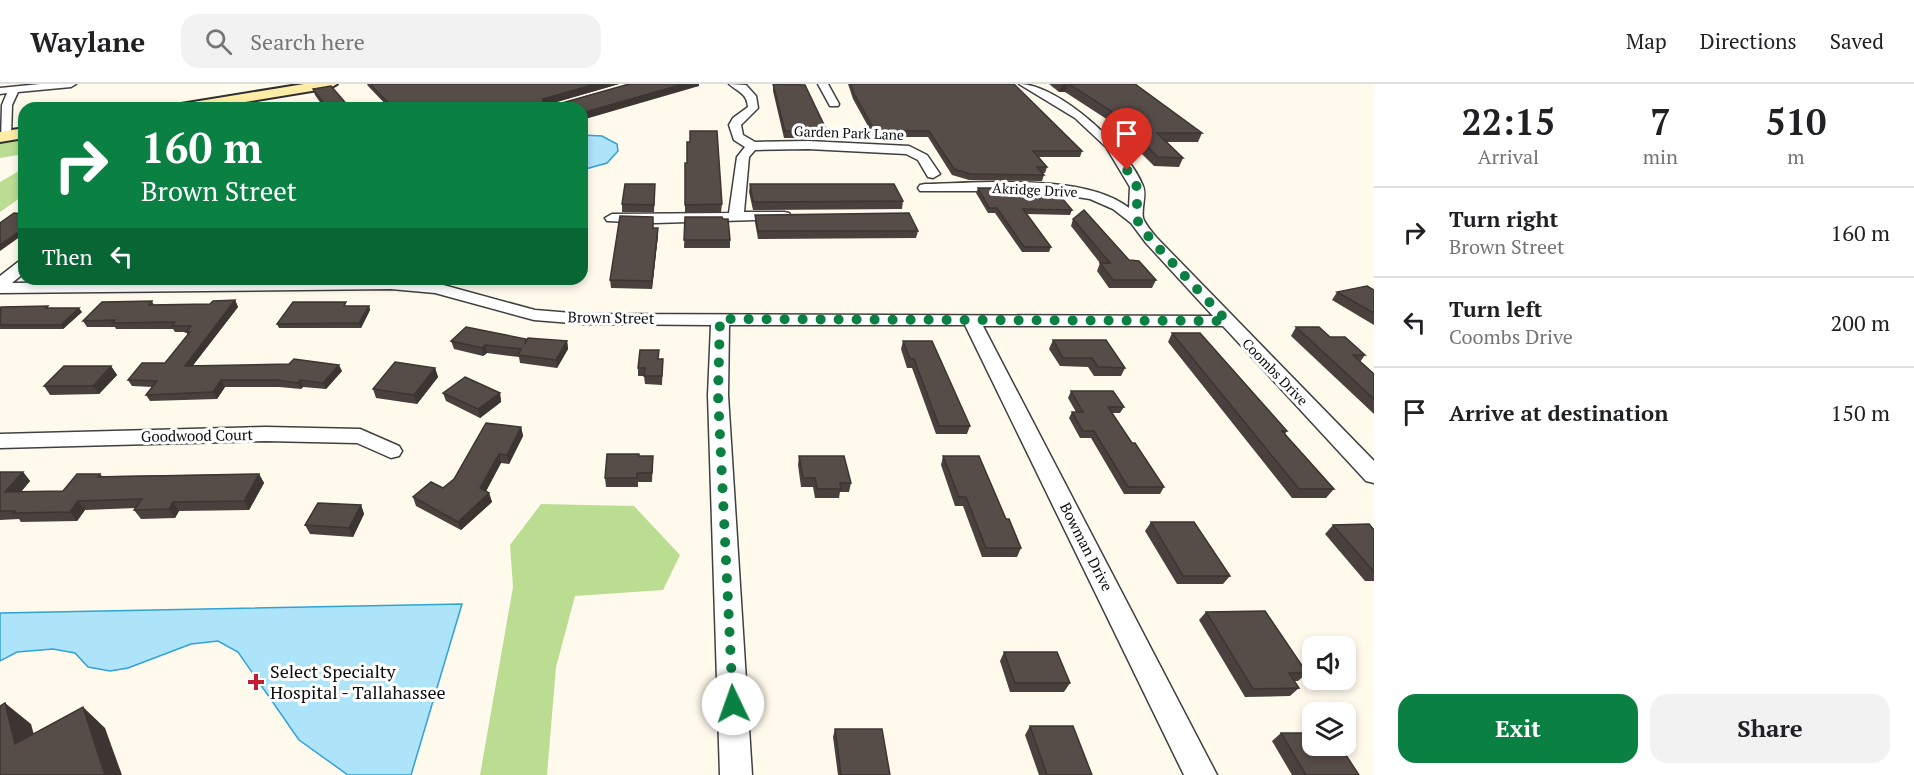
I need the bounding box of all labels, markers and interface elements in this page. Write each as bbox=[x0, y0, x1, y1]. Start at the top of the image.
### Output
search box bbox=[181, 14, 601, 68]
text: Waylane bbox=[30, 23, 145, 60]
icon: search bbox=[202, 25, 235, 58]
text: Search here bbox=[250, 27, 365, 56]
text: Map bbox=[1626, 27, 1667, 55]
text: Directions bbox=[1700, 27, 1797, 55]
text: Saved bbox=[1830, 27, 1884, 55]
text: 22:15 bbox=[1462, 98, 1555, 145]
text: 7 bbox=[1650, 98, 1671, 145]
text: 510 bbox=[1765, 98, 1826, 145]
pin bbox=[1101, 108, 1152, 170]
icon: arrive bbox=[1110, 117, 1143, 150]
text: 160 m bbox=[141, 119, 262, 175]
street label: Garden Park Lane bbox=[794, 121, 904, 144]
icon: right bbox=[42, 126, 120, 204]
text: Arrival bbox=[1478, 143, 1539, 170]
text: min bbox=[1643, 143, 1678, 170]
text: m bbox=[1787, 143, 1805, 170]
text: Brown Street bbox=[141, 173, 297, 209]
street label: Akridge Drive bbox=[992, 178, 1078, 201]
text: Turn right bbox=[1449, 204, 1558, 233]
icon: right bbox=[1398, 216, 1431, 249]
text: 160 m bbox=[1830, 218, 1890, 247]
text: Brown Street bbox=[1449, 233, 1564, 260]
icon: left bbox=[105, 240, 138, 273]
text: Then bbox=[42, 242, 93, 271]
text: Turn left bbox=[1449, 294, 1542, 323]
street label: Brown Street bbox=[568, 306, 655, 328]
icon: left bbox=[1398, 306, 1431, 339]
text: 200 m bbox=[1830, 308, 1890, 337]
text: Coombs Drive bbox=[1449, 323, 1573, 350]
street label: Coombs Drive bbox=[1238, 334, 1312, 409]
icon: arrive bbox=[1398, 396, 1431, 429]
text: Arrive at destination bbox=[1449, 398, 1668, 427]
text: 150 m bbox=[1830, 398, 1890, 427]
street label: Goodwood Court bbox=[141, 424, 254, 446]
street label: Bowman Drive bbox=[1056, 499, 1118, 594]
map controls bbox=[1302, 636, 1356, 756]
button: sound bbox=[1302, 636, 1356, 690]
place label: Select Specialty Hospital - Tallahassee bbox=[270, 659, 446, 704]
position arrow bbox=[701, 672, 765, 736]
marker: Select Specialty Hospital - Tallahassee bbox=[247, 673, 265, 691]
button: Exit bbox=[1398, 694, 1638, 763]
button: Share bbox=[1650, 694, 1890, 763]
button: layers bbox=[1302, 702, 1356, 756]

